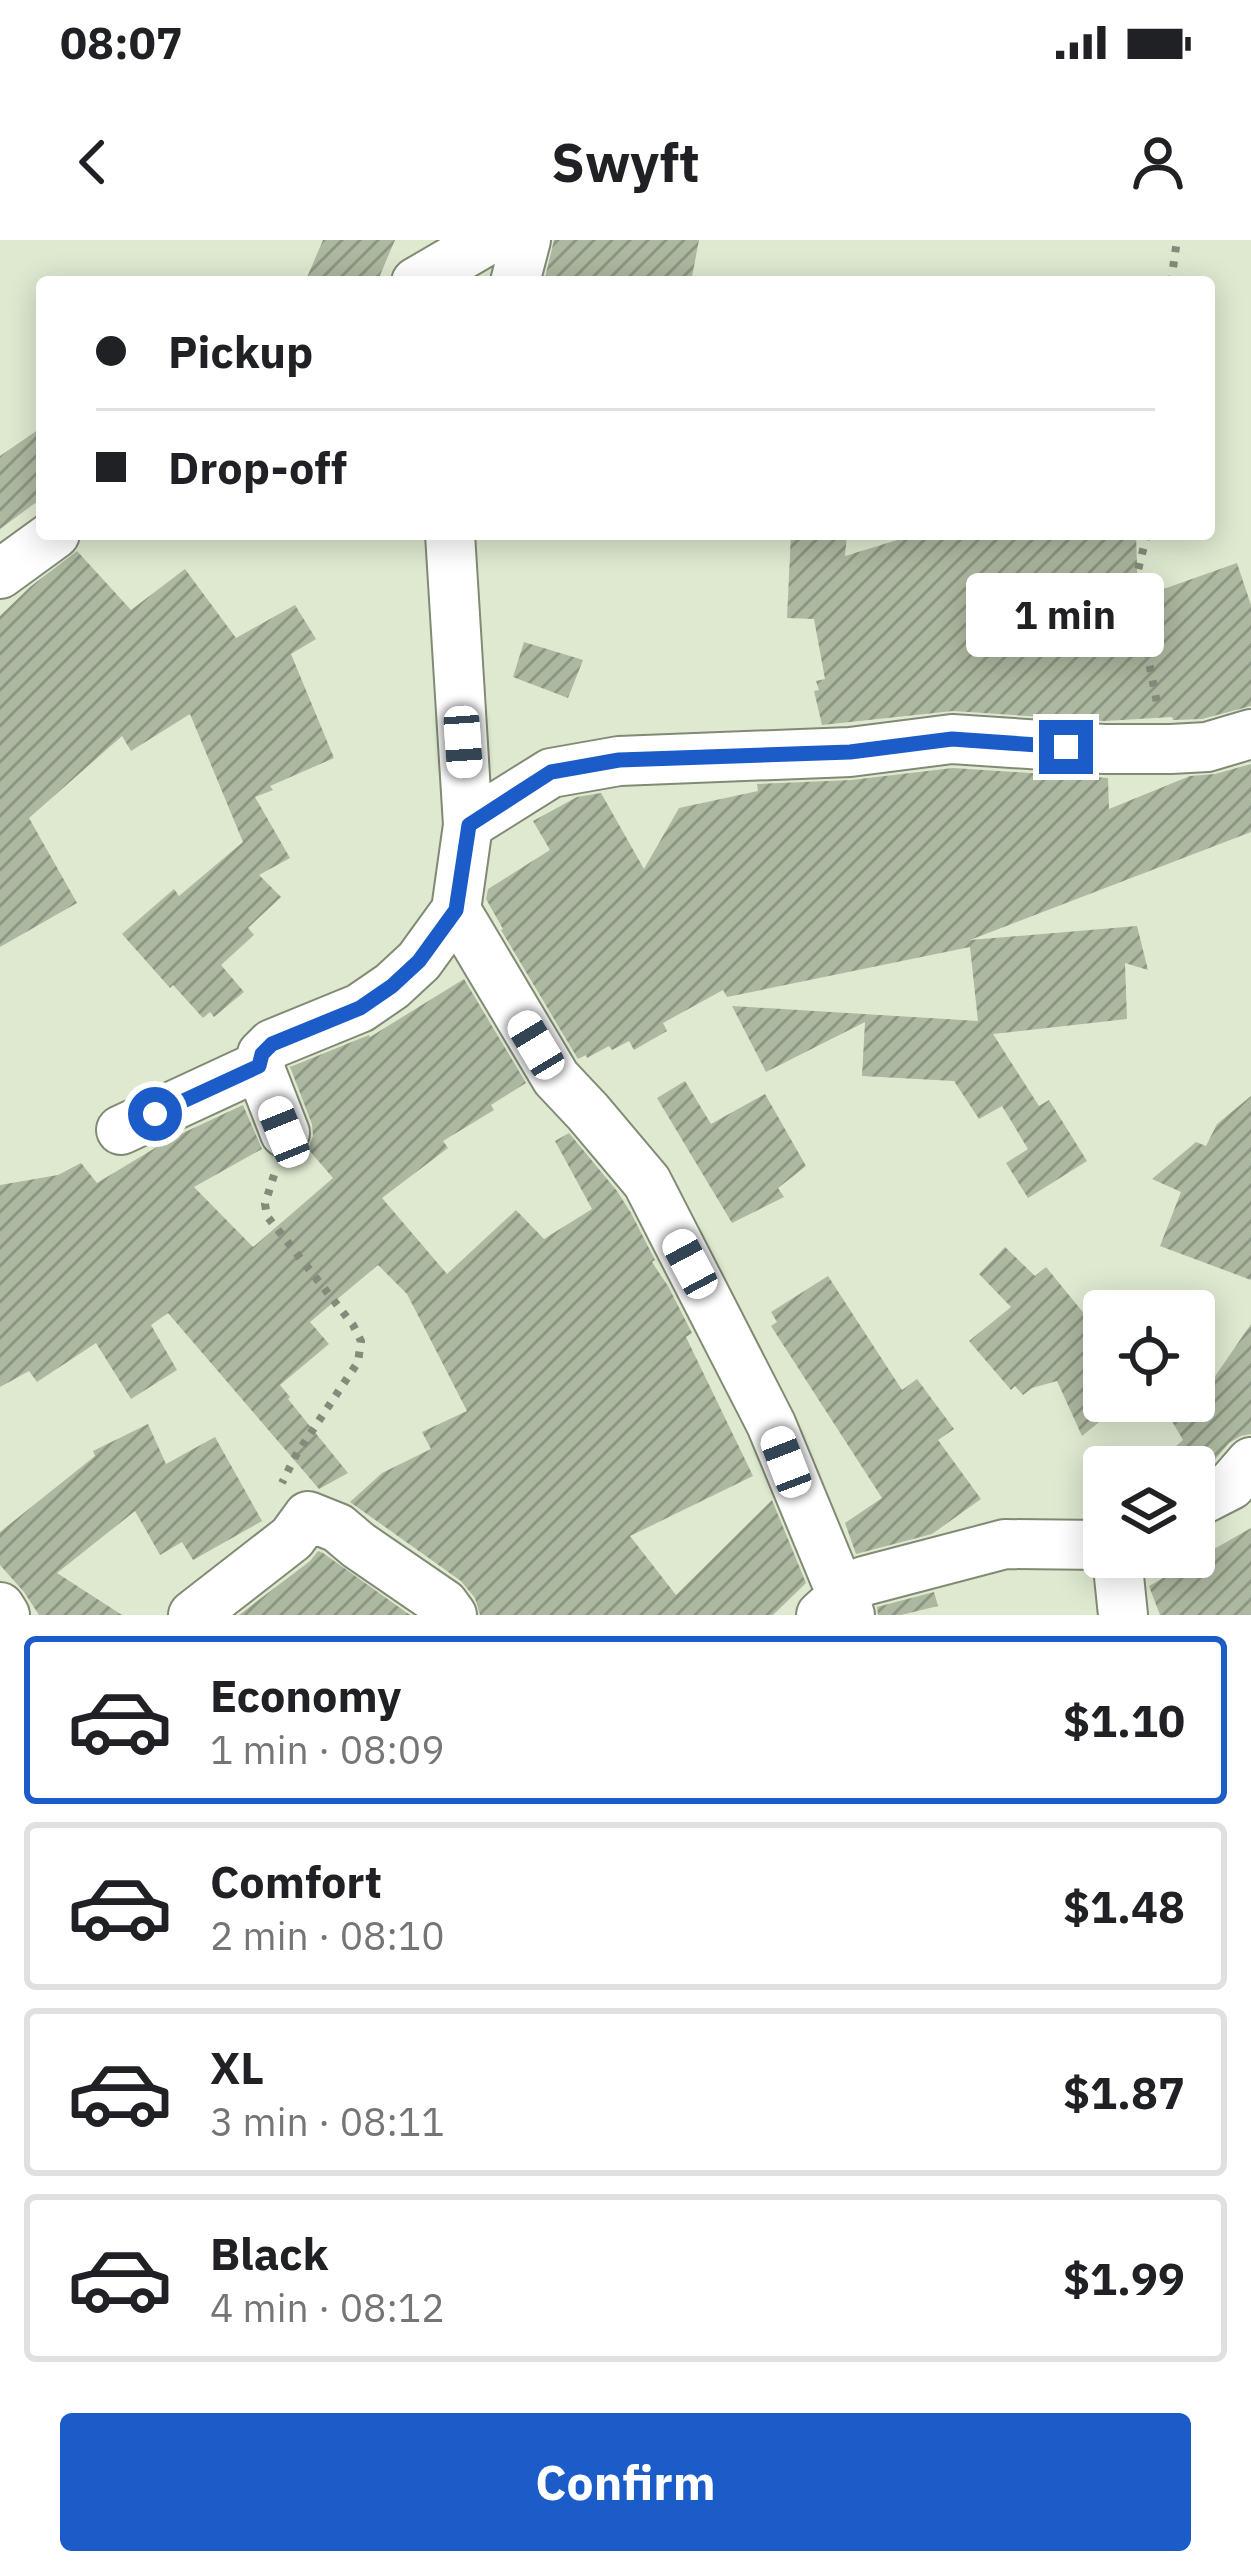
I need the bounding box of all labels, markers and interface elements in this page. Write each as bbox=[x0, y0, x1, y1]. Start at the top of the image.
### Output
text: 08:07 bbox=[60, 13, 183, 71]
text: Swyft bbox=[551, 127, 700, 197]
icon: back bbox=[60, 129, 126, 195]
icon: person bbox=[1125, 129, 1191, 195]
text: Pickup bbox=[168, 322, 313, 380]
text: Drop-off bbox=[168, 438, 347, 496]
callout: 1 min bbox=[967, 573, 1165, 657]
text: 1 min bbox=[1014, 589, 1116, 640]
car bbox=[443, 705, 483, 779]
route end bbox=[1039, 720, 1093, 774]
car bbox=[502, 1005, 570, 1085]
route start bbox=[128, 1087, 182, 1141]
car bbox=[254, 1092, 314, 1172]
car bbox=[657, 1224, 723, 1304]
map controls bbox=[1083, 1290, 1215, 1578]
button: locate bbox=[1083, 1290, 1215, 1422]
car bbox=[756, 1422, 816, 1502]
button: layers bbox=[1083, 1446, 1215, 1578]
icon: car bbox=[66, 1666, 174, 1774]
text: Economy bbox=[210, 1666, 401, 1724]
text: $1.10 bbox=[1063, 1691, 1185, 1749]
text: 1 min · 08:09 bbox=[210, 1724, 445, 1775]
icon: car bbox=[66, 1852, 174, 1960]
text: Comfort bbox=[210, 1852, 382, 1910]
text: $1.48 bbox=[1063, 1877, 1185, 1935]
text: 2 min · 08:10 bbox=[210, 1910, 445, 1961]
icon: car bbox=[66, 2038, 174, 2146]
text: XL bbox=[210, 2038, 264, 2096]
text: $1.87 bbox=[1063, 2063, 1185, 2121]
text: 3 min · 08:11 bbox=[210, 2096, 445, 2147]
icon: car bbox=[66, 2224, 174, 2332]
text: Black bbox=[210, 2224, 329, 2282]
text: $1.99 bbox=[1063, 2249, 1185, 2307]
text: 4 min · 08:12 bbox=[210, 2282, 445, 2333]
button: Confirm bbox=[60, 2413, 1191, 2551]

